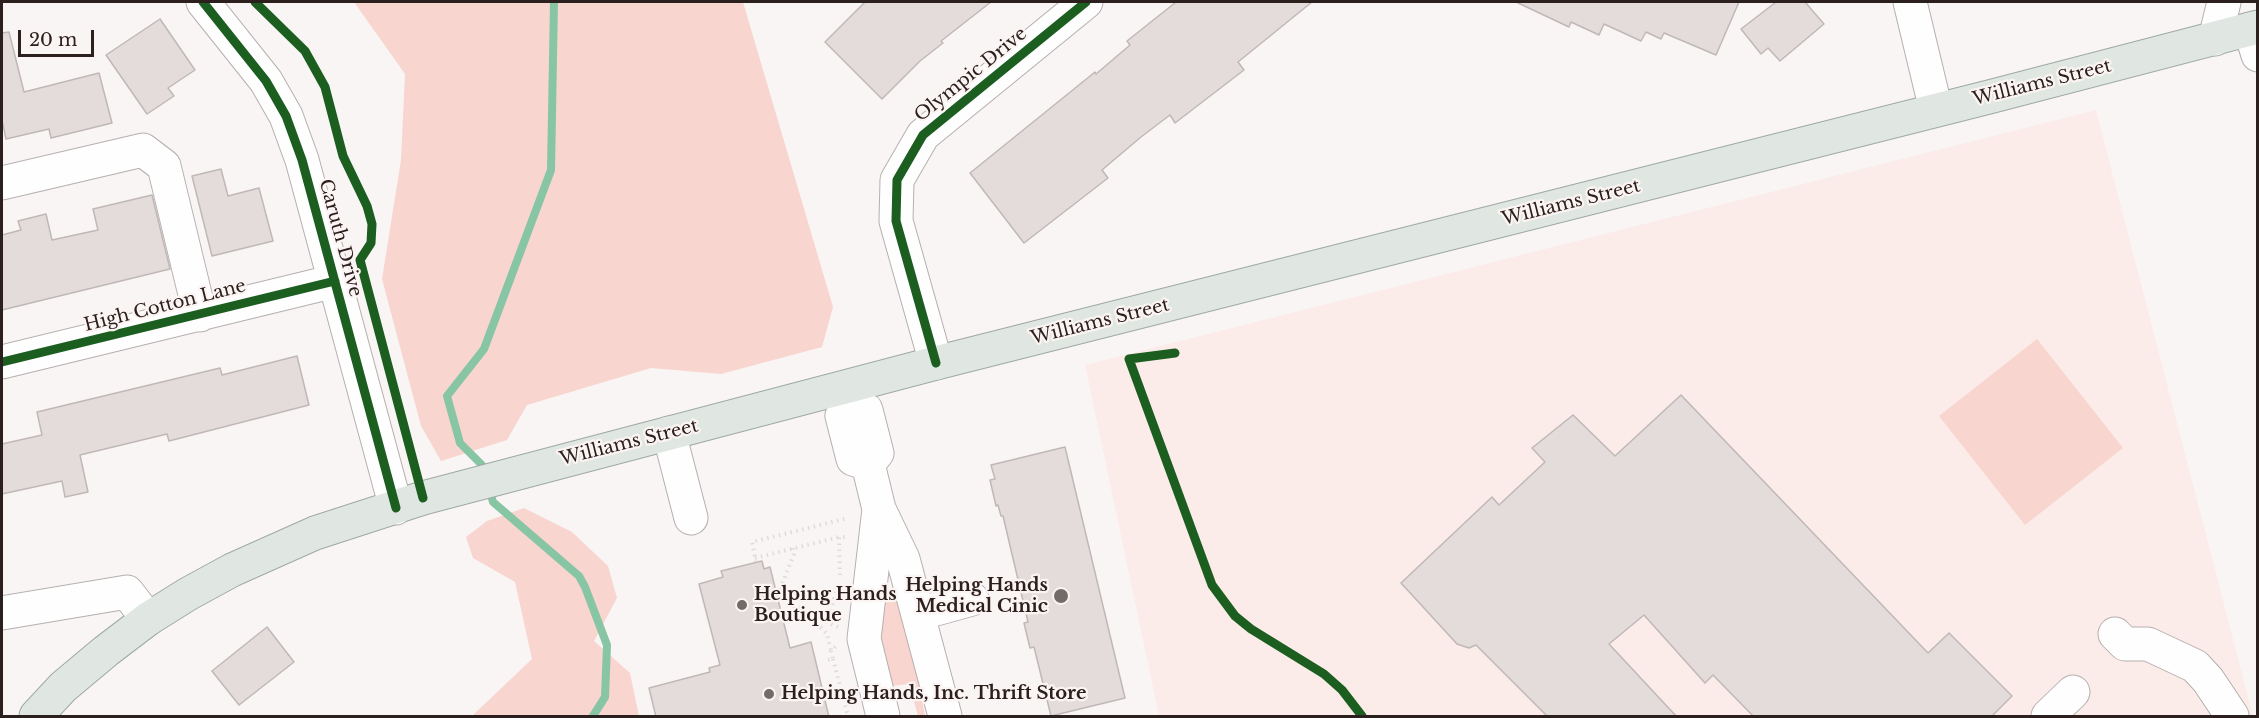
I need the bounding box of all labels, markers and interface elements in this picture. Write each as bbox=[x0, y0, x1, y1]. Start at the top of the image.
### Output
scale bar bbox=[21, 18, 98, 56]
street label: Olympic Drive bbox=[911, 23, 1031, 127]
text: 20 m bbox=[29, 29, 77, 51]
street label: Williams Street bbox=[1971, 55, 2113, 111]
street label: Williams Street bbox=[1500, 175, 1642, 231]
street label: Caruth Drive bbox=[314, 177, 366, 299]
street label: High Cotton Lane bbox=[82, 275, 248, 337]
street label: Williams Street bbox=[1029, 294, 1171, 350]
street label: Williams Street bbox=[558, 415, 700, 471]
place label: Helping Hands Medical Cinic bbox=[905, 575, 1048, 618]
place label: Helping Hands Boutique bbox=[754, 584, 897, 626]
marker: Helping Hands Medical Cinic bbox=[1052, 587, 1070, 605]
marker: Helping Hands Boutique bbox=[735, 598, 749, 612]
place label: Helping Hands, Inc. Thrift Store bbox=[781, 683, 1086, 705]
marker: Helping Hands, Inc. Thrift Store bbox=[762, 687, 776, 701]

